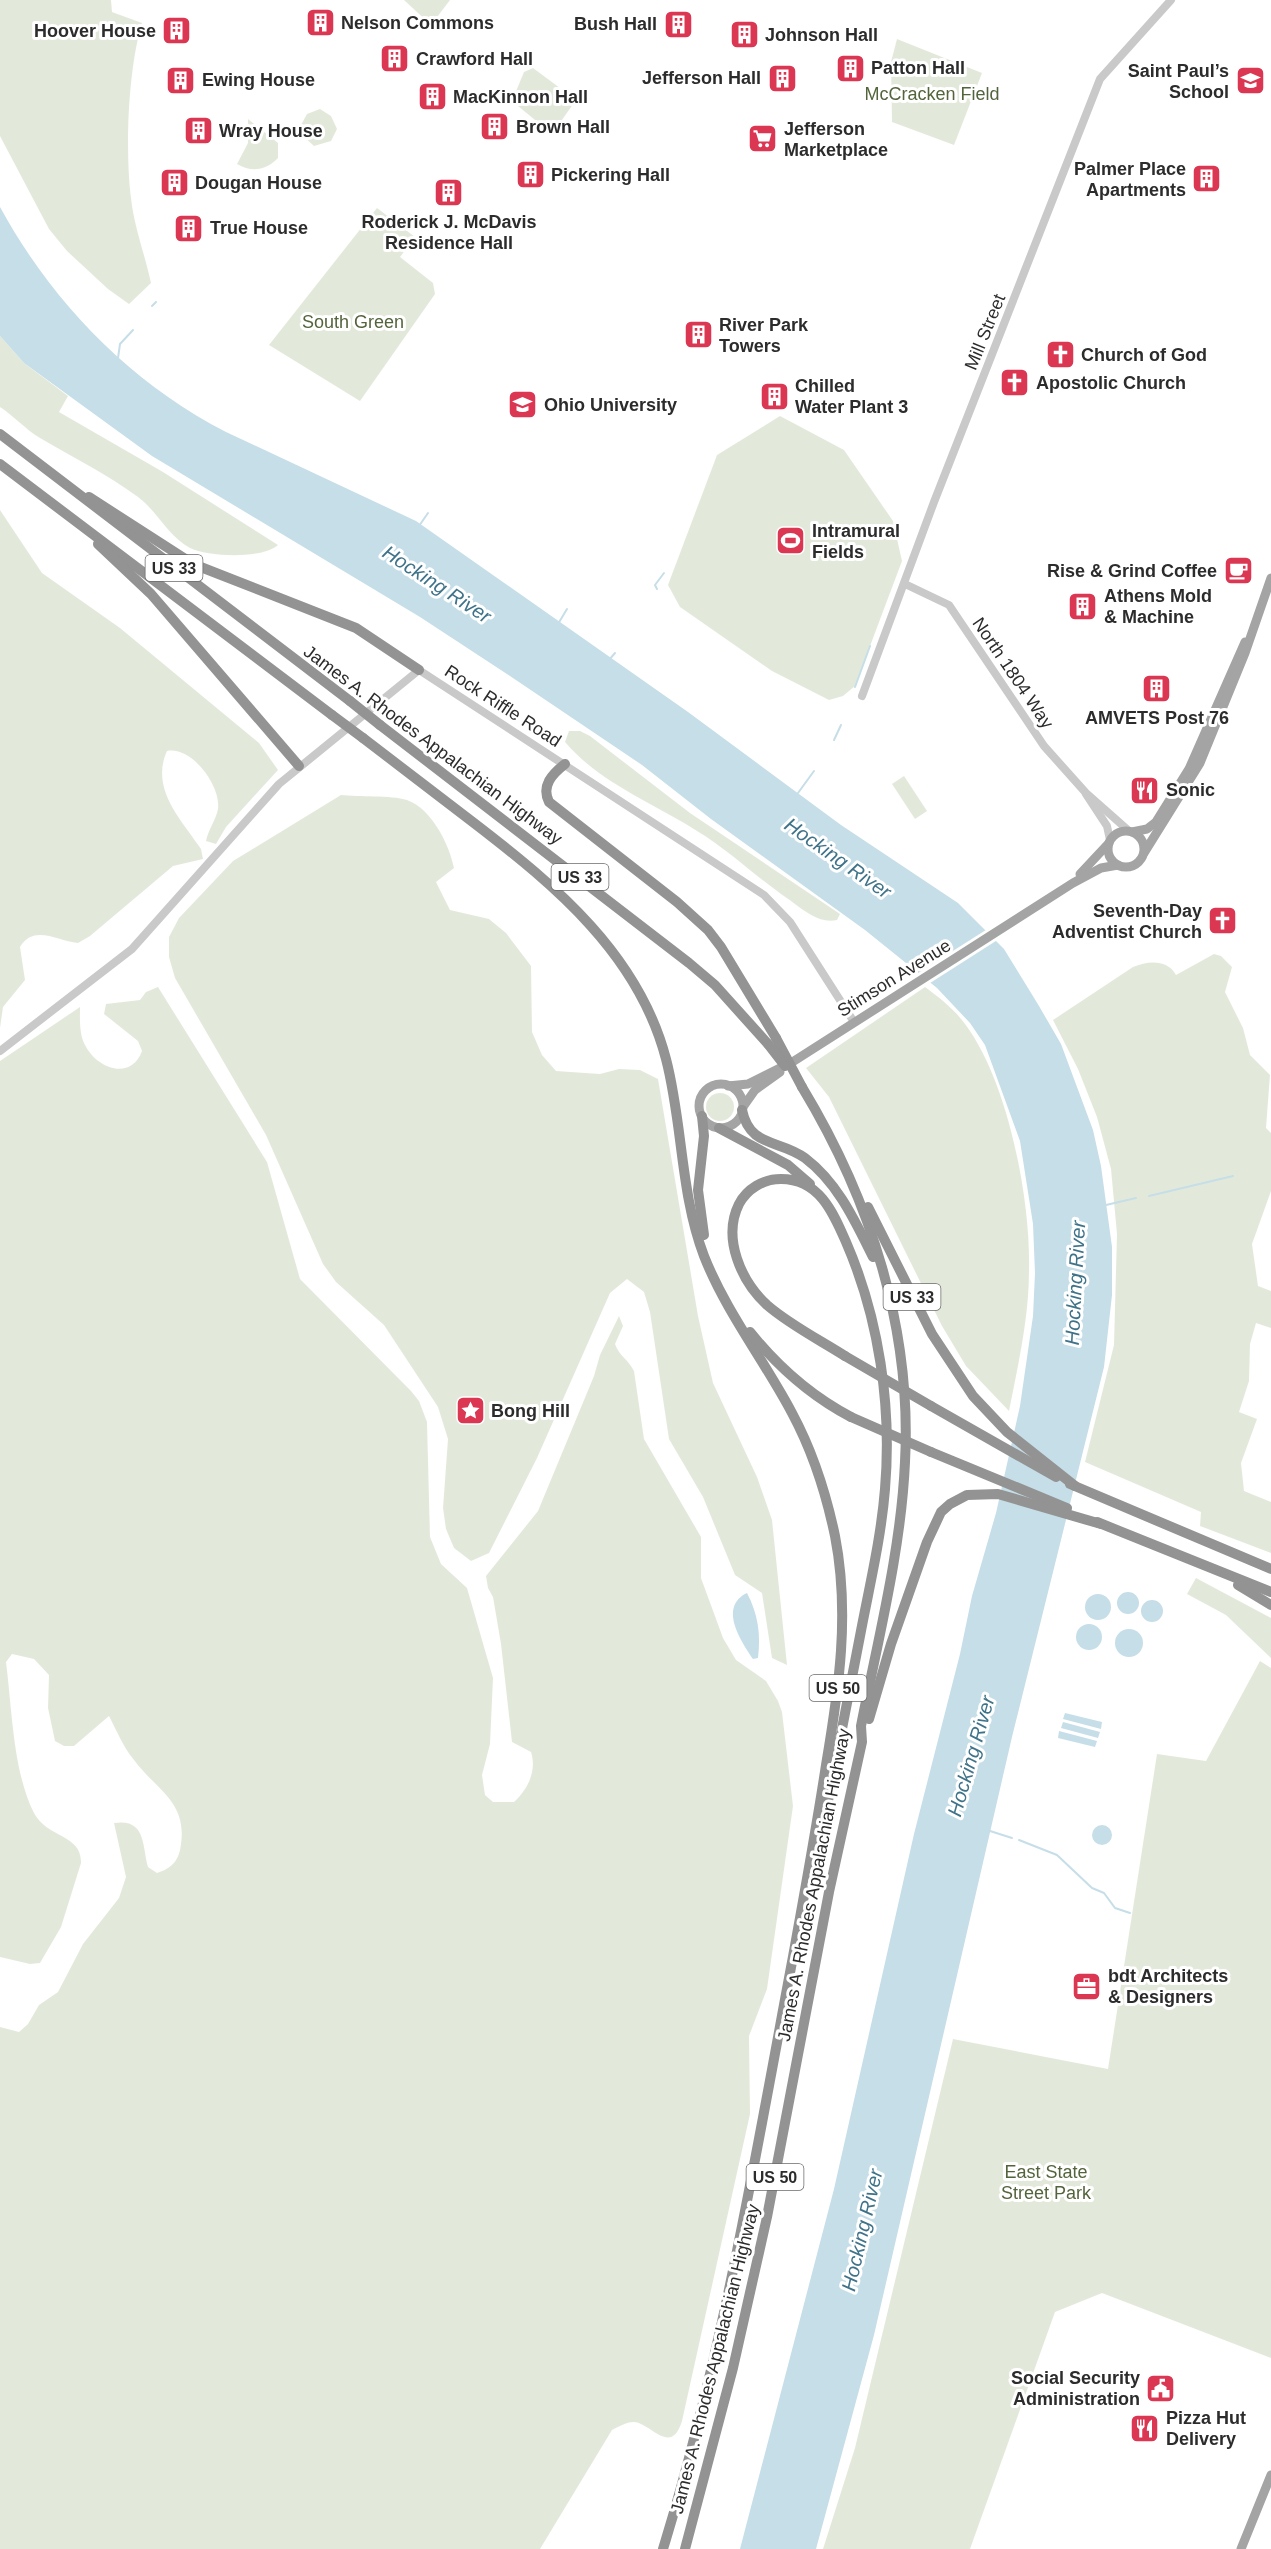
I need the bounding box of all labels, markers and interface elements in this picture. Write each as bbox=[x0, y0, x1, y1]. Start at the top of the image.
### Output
building icon: Nelson Commons bbox=[304, 7, 336, 39]
building icon: Bush Hall bbox=[662, 8, 694, 40]
place label: Nelson Commons bbox=[341, 13, 494, 33]
place label: Bush Hall bbox=[574, 14, 657, 34]
building icon: Hoover House bbox=[161, 15, 193, 47]
building icon: Johnson Hall bbox=[728, 19, 760, 51]
place label: Hoover House bbox=[34, 21, 156, 41]
place label: Johnson Hall bbox=[765, 25, 878, 45]
building icon: Crawford Hall bbox=[379, 43, 411, 75]
place label: Crawford Hall bbox=[416, 49, 533, 69]
building icon: Patton Hall bbox=[834, 52, 866, 84]
place label: Patton Hall bbox=[871, 58, 965, 78]
place label: Saint Paul’s School bbox=[1128, 61, 1229, 102]
building icon: Jefferson Hall bbox=[766, 62, 798, 94]
building icon: Ewing House bbox=[165, 64, 197, 96]
school or university icon: Saint Paul’s School bbox=[1234, 65, 1266, 97]
place label: Jefferson Hall bbox=[642, 68, 761, 88]
place label: Ewing House bbox=[202, 70, 315, 90]
building icon: MacKinnon Hall bbox=[416, 81, 448, 113]
park label: McCracken Field bbox=[864, 84, 1000, 104]
place label: MacKinnon Hall bbox=[453, 87, 588, 107]
building icon: Brown Hall bbox=[479, 111, 511, 143]
building icon: Wray House bbox=[182, 115, 214, 147]
place label: Brown Hall bbox=[516, 117, 610, 137]
place label: Jefferson Marketplace bbox=[784, 119, 888, 160]
place label: Wray House bbox=[219, 121, 323, 141]
supermarket icon: Jefferson Marketplace bbox=[747, 123, 779, 155]
building icon: Pickering Hall bbox=[514, 159, 546, 191]
place label: Palmer Place Apartments bbox=[1074, 159, 1186, 200]
building icon: Palmer Place Apartments bbox=[1191, 163, 1223, 195]
place label: Pickering Hall bbox=[551, 165, 670, 185]
building icon: Dougan House bbox=[158, 167, 190, 199]
place label: Dougan House bbox=[195, 173, 322, 193]
building icon: Roderick J. McDavis Residence Hall bbox=[433, 177, 465, 209]
building icon: True House bbox=[173, 212, 205, 244]
place label: Roderick J. McDavis Residence Hall bbox=[361, 212, 537, 253]
place label: True House bbox=[210, 218, 308, 238]
street label: Mill Street bbox=[961, 291, 1009, 373]
park label: South Green bbox=[302, 312, 404, 332]
place label: River Park Towers bbox=[719, 315, 809, 356]
building icon: River Park Towers bbox=[682, 319, 714, 351]
church icon: Church of God bbox=[1044, 339, 1076, 371]
place label: Church of God bbox=[1081, 345, 1207, 365]
church icon: Apostolic Church bbox=[999, 367, 1031, 399]
place label: Apostolic Church bbox=[1036, 373, 1186, 393]
place label: Chilled Water Plant 3 bbox=[795, 376, 908, 417]
building icon: Chilled Water Plant 3 bbox=[758, 380, 790, 412]
school or university icon: Ohio University bbox=[507, 389, 539, 421]
place label: Ohio University bbox=[544, 395, 677, 415]
place label: Intramural Fields bbox=[812, 521, 900, 562]
sports icon: Intramural Fields bbox=[775, 525, 807, 557]
water label: Hocking River bbox=[379, 541, 496, 628]
road number: US 33 bbox=[146, 555, 202, 581]
cafe icon: Rise & Grind Coffee bbox=[1222, 555, 1254, 587]
place label: Rise & Grind Coffee bbox=[1047, 561, 1217, 581]
place label: Athens Mold & Machine bbox=[1104, 586, 1212, 627]
building icon: Athens Mold & Machine bbox=[1067, 590, 1099, 622]
street label: North 1804 Way bbox=[969, 614, 1057, 732]
street label: James A. Rhodes Appalachian Highway bbox=[300, 641, 566, 849]
street label: Rock Riffle Road bbox=[441, 661, 565, 751]
building icon: AMVETS Post 76 bbox=[1141, 673, 1173, 705]
place label: AMVETS Post 76 bbox=[1085, 708, 1229, 728]
restaurant icon: Sonic bbox=[1129, 774, 1161, 806]
place label: Sonic bbox=[1166, 780, 1215, 800]
water label: Hocking River bbox=[781, 813, 896, 903]
road number: US 33 bbox=[552, 864, 608, 890]
place label: Seventh-Day Adventist Church bbox=[1052, 901, 1202, 942]
church icon: Seventh-Day Adventist Church bbox=[1207, 905, 1239, 937]
street label: Stimson Avenue bbox=[834, 935, 954, 1021]
water label: Hocking River bbox=[1061, 1219, 1089, 1346]
road number: US 33 bbox=[884, 1284, 940, 1310]
place icon: Bong Hill bbox=[454, 1395, 486, 1427]
place label: Bong Hill bbox=[491, 1401, 570, 1421]
road number: US 50 bbox=[810, 1675, 866, 1701]
water label: Hocking River bbox=[943, 1692, 999, 1819]
street label: James A. Rhodes Appalachian Highway bbox=[774, 1727, 854, 2043]
place label: bdt Architects & Designers bbox=[1108, 1966, 1228, 2007]
office icon: bdt Architects & Designers bbox=[1071, 1970, 1103, 2002]
park label: East State Street Park bbox=[1001, 2162, 1092, 2203]
road number: US 50 bbox=[746, 2164, 804, 2190]
water label: Hocking River bbox=[837, 2166, 887, 2293]
street label: James A. Rhodes Appalachian Highway bbox=[667, 2202, 763, 2516]
place label: Social Security Administration bbox=[1011, 2368, 1140, 2409]
public building icon: Social Security Administration bbox=[1145, 2372, 1177, 2404]
place label: Pizza Hut Delivery bbox=[1166, 2408, 1246, 2449]
restaurant icon: Pizza Hut Delivery bbox=[1129, 2412, 1161, 2444]

